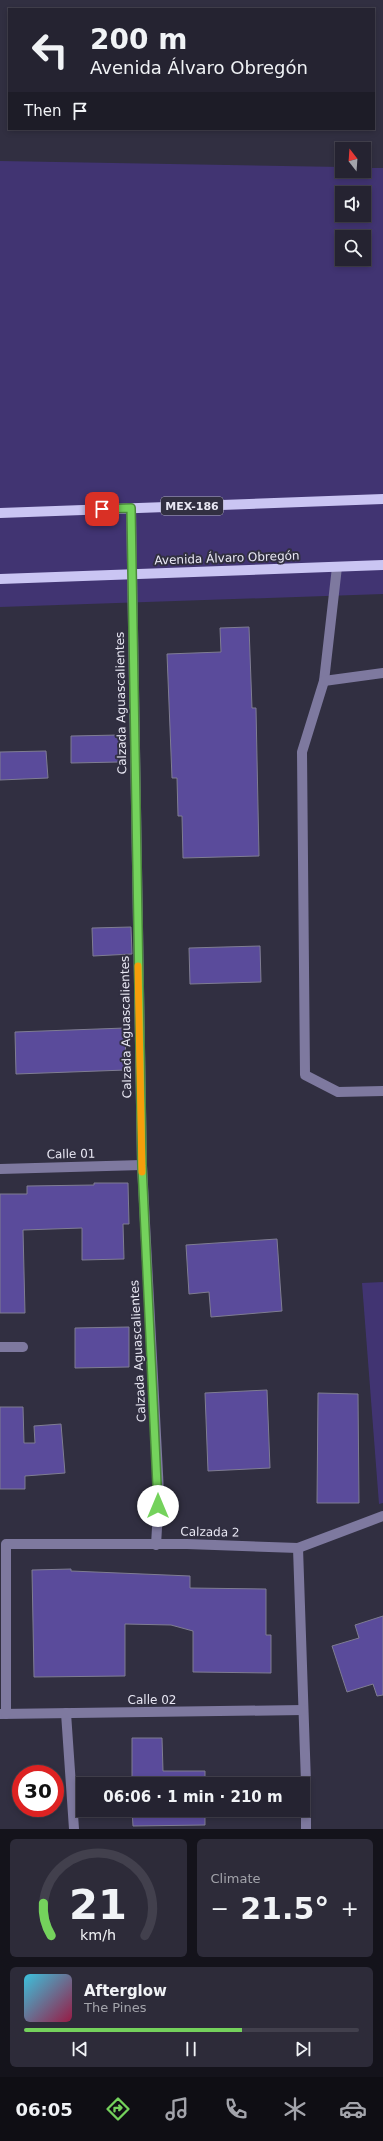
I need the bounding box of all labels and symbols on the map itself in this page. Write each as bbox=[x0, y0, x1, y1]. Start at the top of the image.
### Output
north arrow bbox=[335, 142, 371, 178]
pin bbox=[85, 492, 119, 526]
road number: MEX-186 bbox=[161, 497, 223, 515]
street label: Avenida Álvaro Obregón bbox=[154, 547, 300, 568]
street label: Calzada Aguascalientes bbox=[113, 632, 129, 774]
street label: Calzada Aguascalientes bbox=[118, 956, 134, 1098]
street label: Calle 01 bbox=[46, 1147, 96, 1161]
street label: Calzada Aguascalientes bbox=[127, 1279, 149, 1423]
position arrow bbox=[137, 1485, 179, 1527]
street label: Calzada 2 bbox=[180, 1524, 240, 1540]
street label: Calle 02 bbox=[128, 1693, 176, 1707]
speed limit sign: 30 bbox=[12, 1765, 64, 1817]

